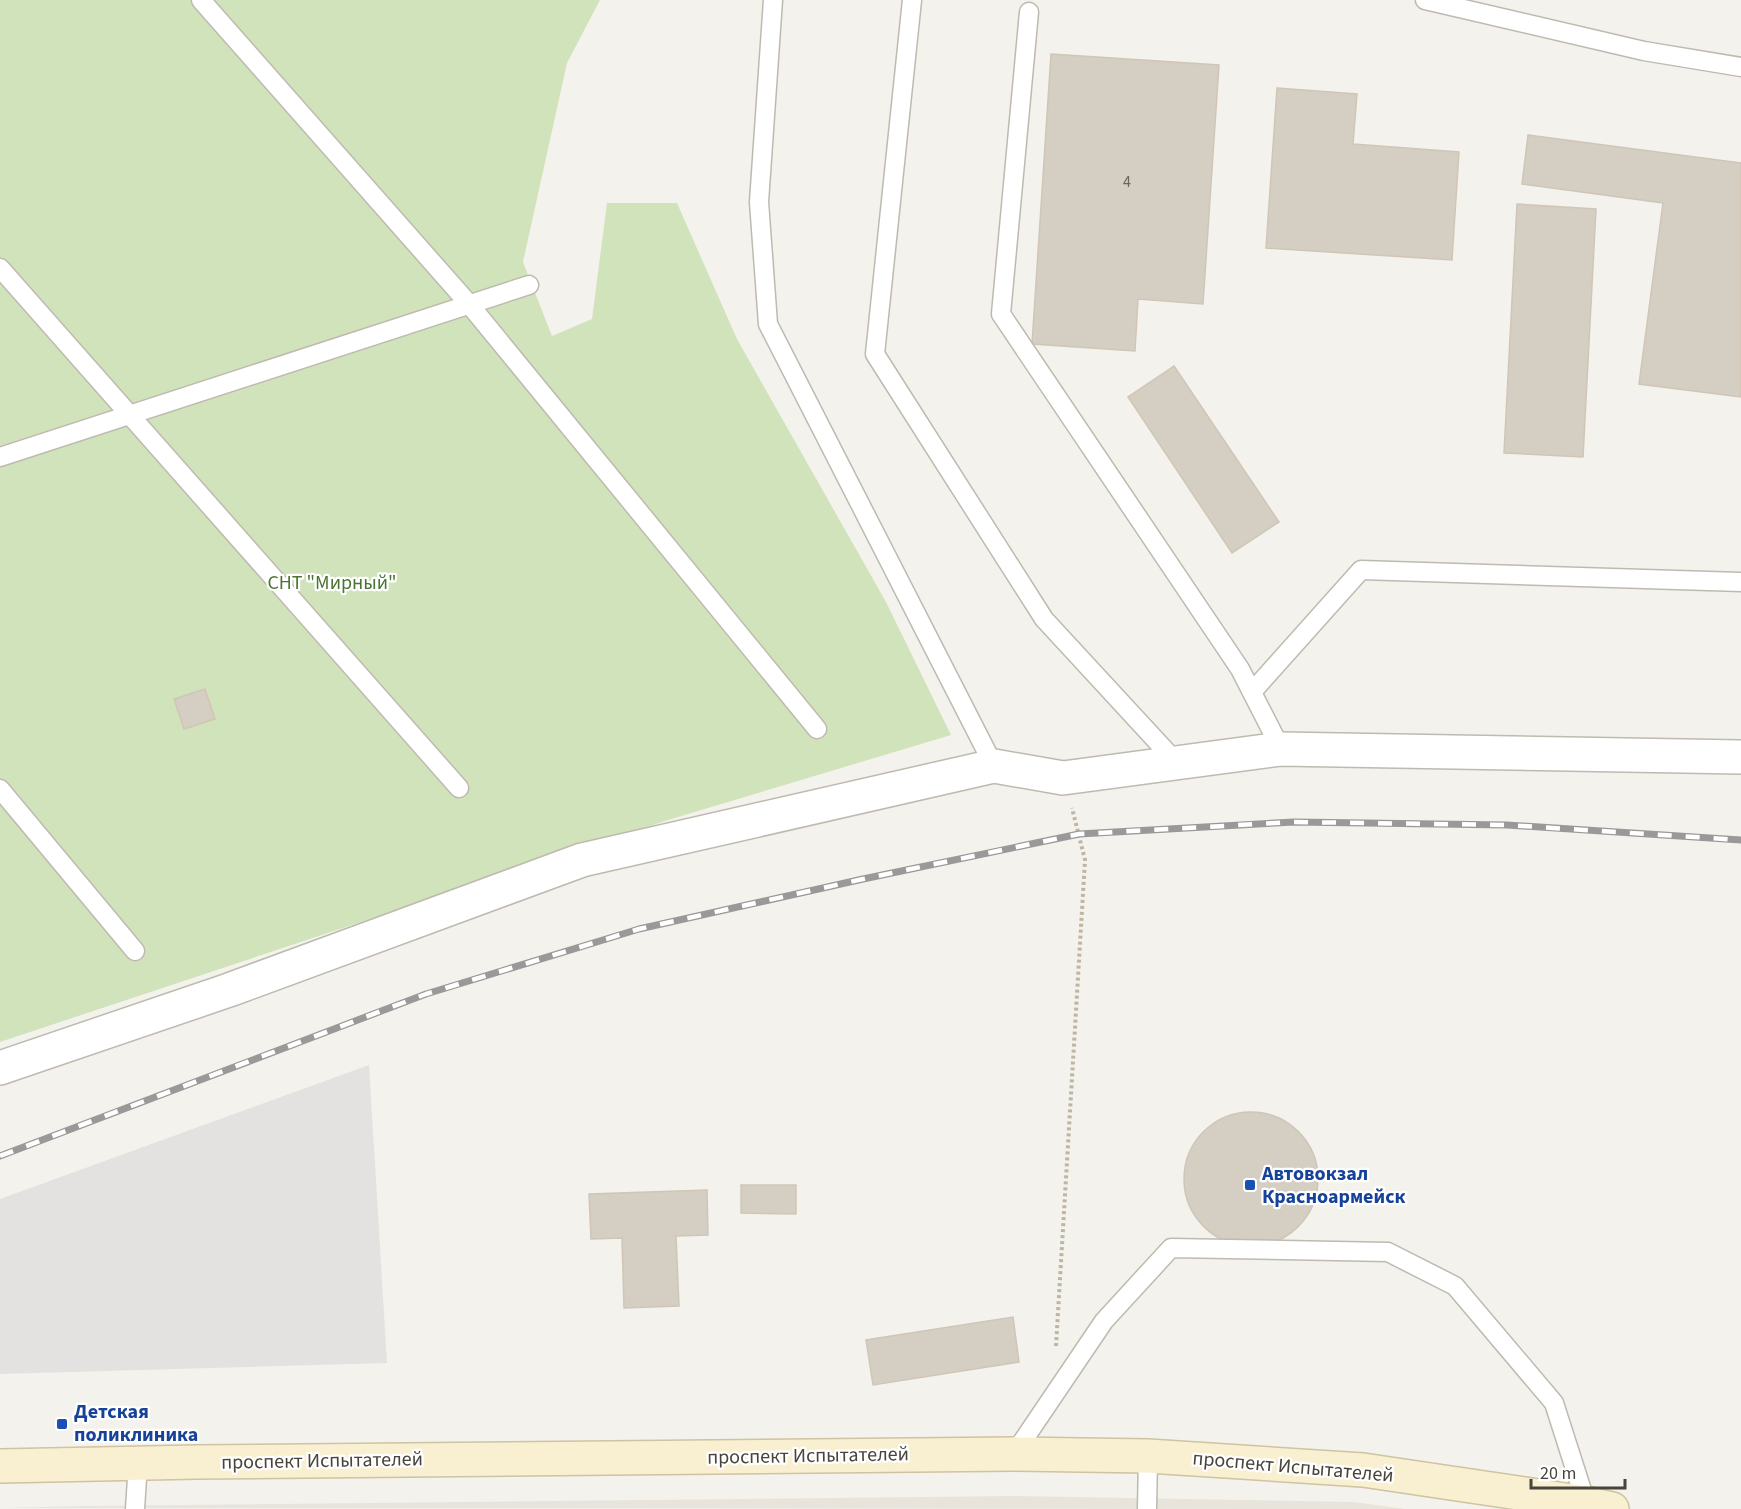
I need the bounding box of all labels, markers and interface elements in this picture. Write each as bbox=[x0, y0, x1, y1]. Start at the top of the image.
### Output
house number: 4 bbox=[1123, 171, 1131, 193]
park label: СНТ "Мирный" bbox=[267, 569, 397, 597]
place label: Автовокзал Красноармейск bbox=[1261, 1160, 1405, 1211]
marker: Автовокзал Красноармейск bbox=[1243, 1178, 1257, 1192]
place label: Детская поликлиника bbox=[74, 1398, 198, 1449]
marker: Детская поликлиника bbox=[55, 1417, 69, 1431]
street label: проспект Испытателей bbox=[707, 1440, 909, 1472]
street label: проспект Испытателей bbox=[1191, 1444, 1395, 1490]
street label: проспект Испытателей bbox=[221, 1445, 423, 1477]
scale bar bbox=[1531, 1452, 1626, 1490]
text: 20 m bbox=[1540, 1461, 1576, 1486]

